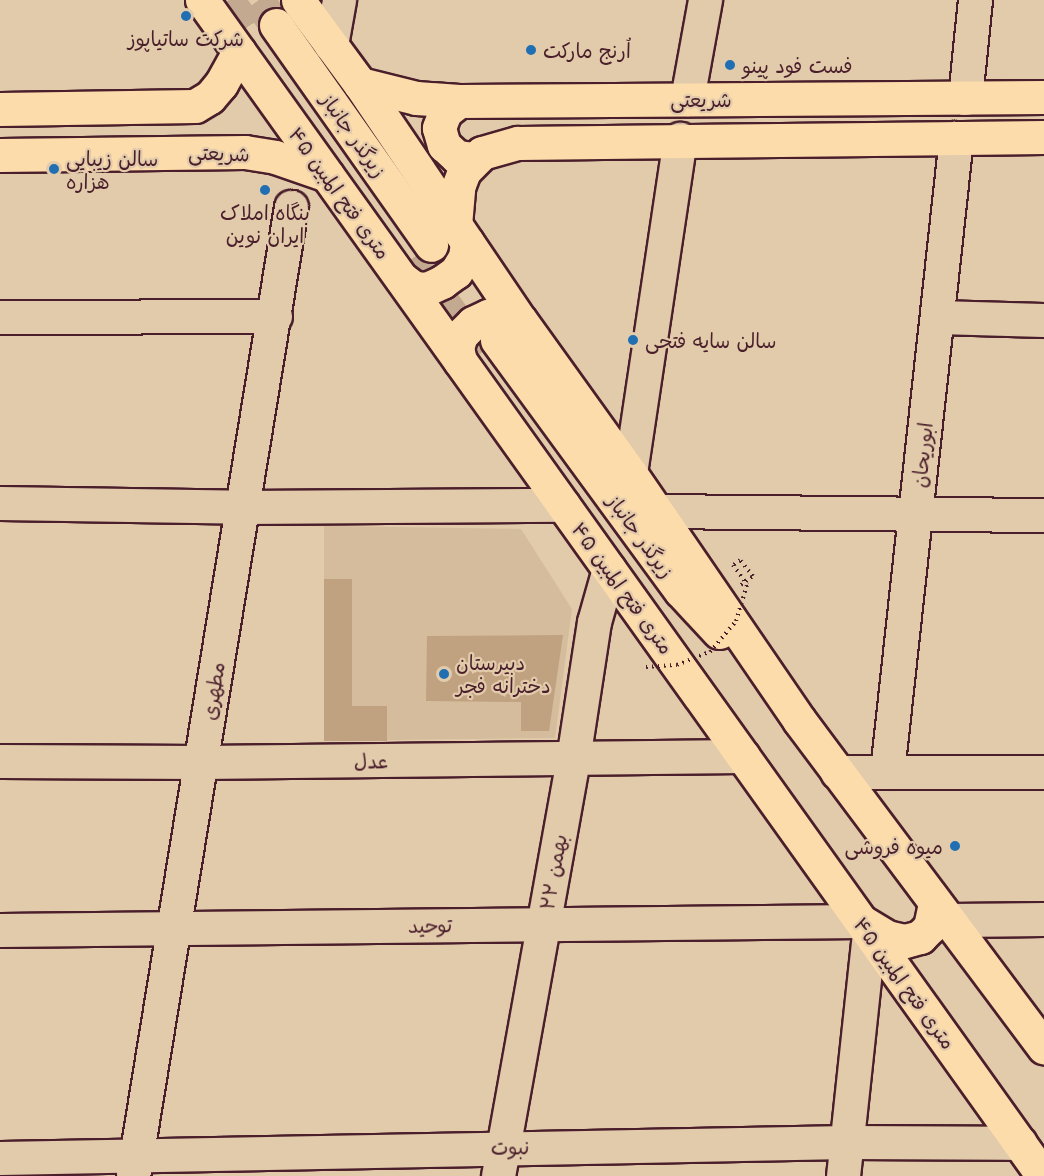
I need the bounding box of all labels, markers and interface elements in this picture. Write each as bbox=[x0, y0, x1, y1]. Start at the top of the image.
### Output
marker: شرکت ساتیاپوز bbox=[179, 9, 193, 23]
place label: شرکت ساتیاپوز bbox=[128, 26, 244, 50]
place label: اُرنج مارکت bbox=[543, 38, 631, 62]
marker: اُرنج مارکت bbox=[524, 43, 538, 57]
place label: فست فود پینو bbox=[742, 53, 852, 77]
marker: فست فود پینو bbox=[723, 58, 737, 72]
street label: شریعتی bbox=[670, 87, 732, 111]
street label: زیرگذر جانباز bbox=[316, 88, 392, 182]
street label: ۴۵ متری فتح المبین bbox=[284, 122, 396, 264]
street label: شریعتی bbox=[188, 140, 250, 166]
place label: سالن زیبایی هزاره bbox=[66, 146, 158, 193]
marker: سالن زیبایی هزاره bbox=[47, 162, 61, 176]
marker: بنگاه املاک ایران نوین bbox=[258, 183, 272, 197]
place label: بنگاه املاک ایران نوین bbox=[220, 200, 310, 247]
place label: سالن سایه فتحی bbox=[645, 328, 776, 352]
marker: سالن سایه فتحی bbox=[626, 333, 640, 347]
street label: ابوریحان bbox=[907, 421, 937, 489]
street label: زیرگذر جانباز bbox=[603, 490, 679, 582]
street label: ۴۵ متری فتح المبین bbox=[567, 517, 679, 659]
place label: دبیرستان دخترانه فجر bbox=[456, 650, 551, 697]
street label: مطهری bbox=[197, 660, 229, 722]
marker: دبیرستان دخترانه فجر bbox=[437, 667, 451, 681]
street label: عدل bbox=[354, 749, 388, 773]
street label: ۲۲ بهمن bbox=[535, 832, 571, 912]
place label: میوه فروشی bbox=[845, 834, 943, 858]
marker: میوه فروشی bbox=[948, 839, 962, 853]
street label: ۴۵ متری فتح المبین bbox=[849, 912, 961, 1054]
street label: توحید bbox=[408, 913, 452, 937]
street label: نبوت bbox=[491, 1135, 529, 1159]

